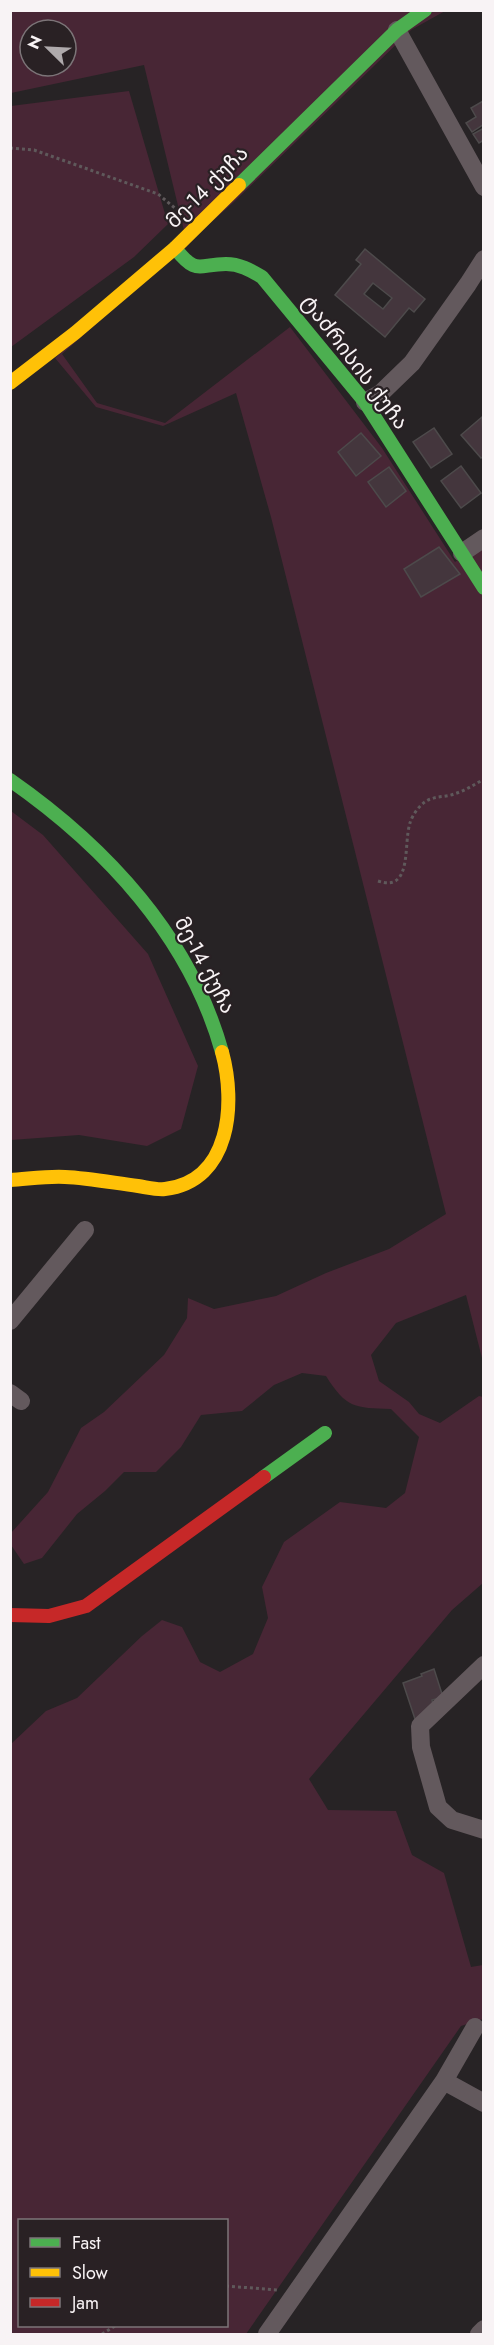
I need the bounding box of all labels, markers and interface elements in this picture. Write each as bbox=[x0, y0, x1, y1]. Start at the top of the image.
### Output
north arrow bbox=[18, 18, 78, 78]
text: N bbox=[22, 32, 48, 53]
street label: მე-14 ქუჩა bbox=[159, 139, 255, 235]
street label: ტაძრისის ქუჩა bbox=[294, 288, 416, 436]
street label: მე-14 ქუჩა bbox=[167, 911, 243, 1019]
legend bbox=[18, 2219, 228, 2327]
text: Fast bbox=[72, 2230, 101, 2256]
text: Slow bbox=[72, 2260, 109, 2286]
text: Jam bbox=[70, 2290, 99, 2316]

